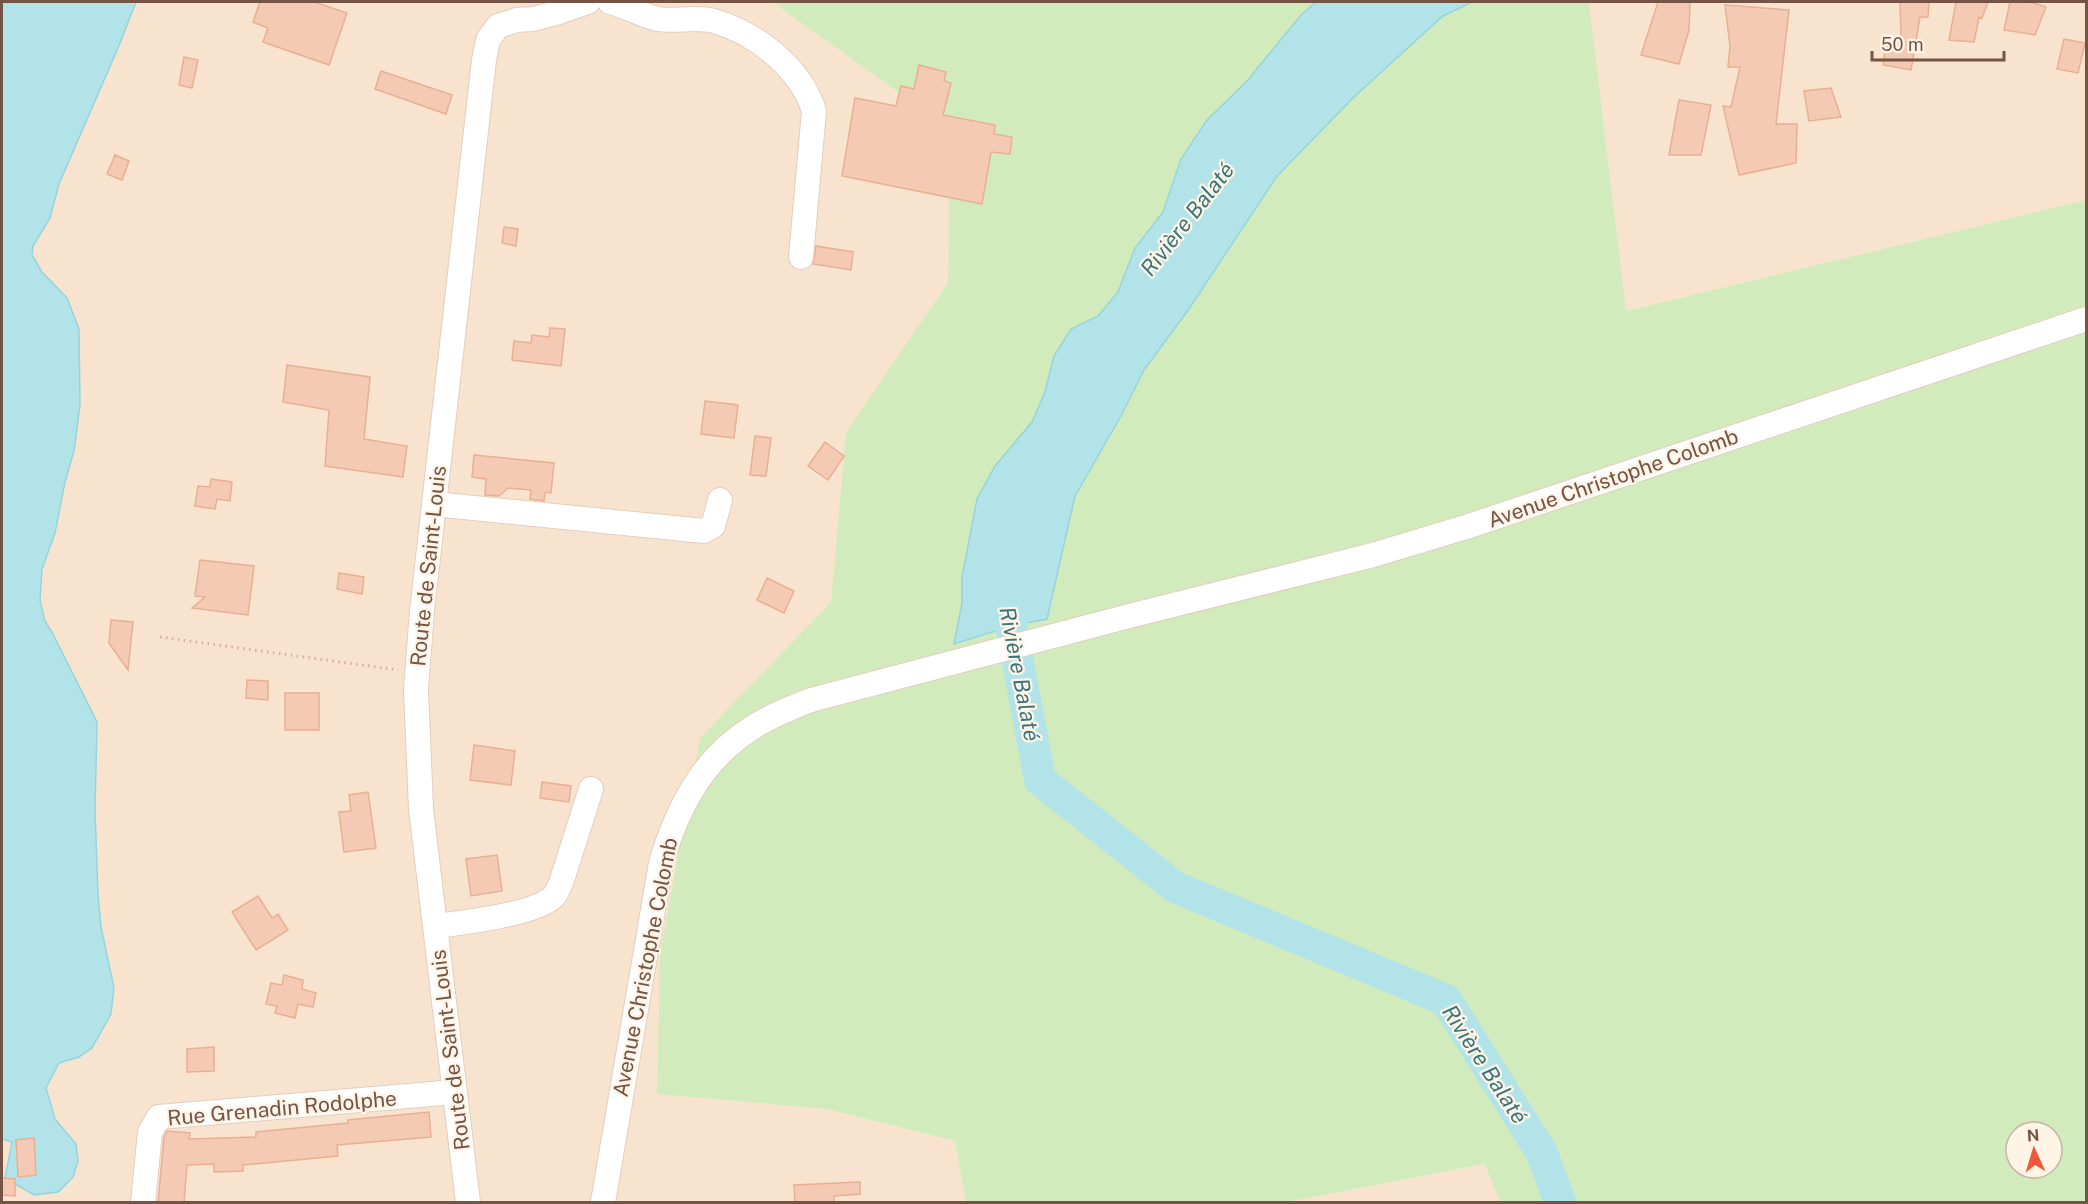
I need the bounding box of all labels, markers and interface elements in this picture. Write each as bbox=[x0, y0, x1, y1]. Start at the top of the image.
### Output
scale bar bbox=[1872, 24, 2004, 62]
text: 50 m bbox=[1881, 34, 1924, 55]
water label: Rivière Balaté bbox=[1135, 157, 1239, 281]
street label: Avenue Christophe Colomb bbox=[1484, 423, 1742, 533]
street label: Route de Saint-Louis bbox=[405, 464, 451, 668]
water label: Rivière Balaté bbox=[994, 605, 1046, 743]
street label: Avenue Christophe Colomb bbox=[608, 835, 682, 1099]
street label: Route de Saint-Louis bbox=[425, 948, 475, 1152]
water label: Rivière Balaté bbox=[1437, 1000, 1533, 1128]
street label: Rue Grenadin Rodolphe bbox=[166, 1086, 398, 1130]
north arrow bbox=[2004, 1120, 2064, 1180]
text: N bbox=[2026, 1126, 2040, 1145]

